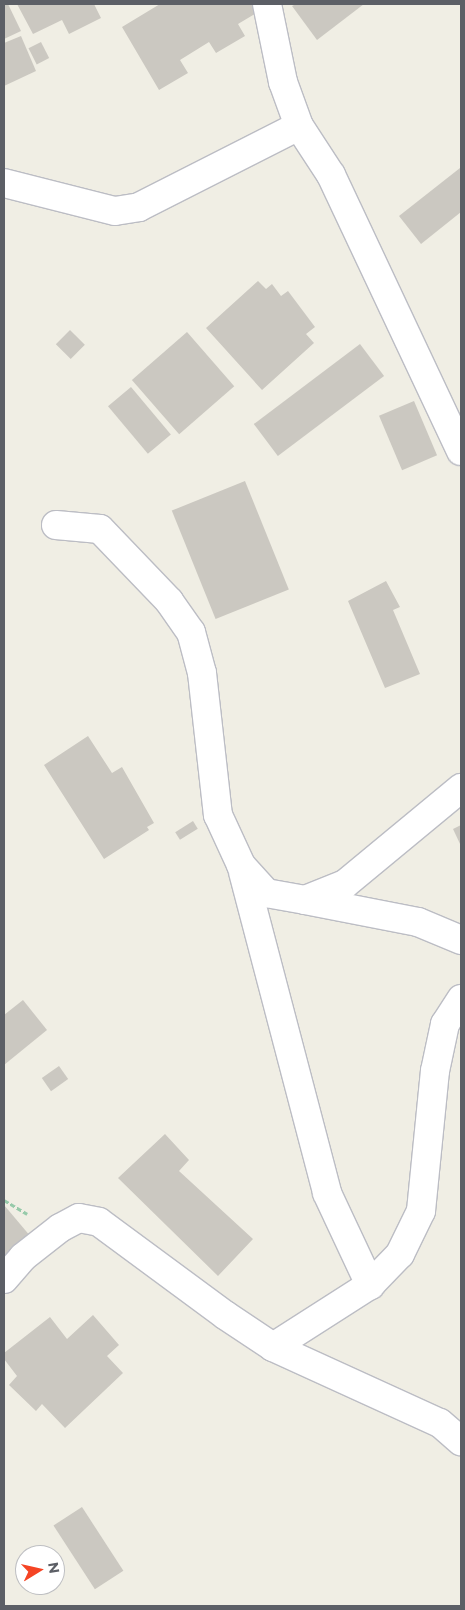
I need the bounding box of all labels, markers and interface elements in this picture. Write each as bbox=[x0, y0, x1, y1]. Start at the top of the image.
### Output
north arrow bbox=[15, 1545, 65, 1595]
text: N bbox=[44, 1561, 64, 1575]

